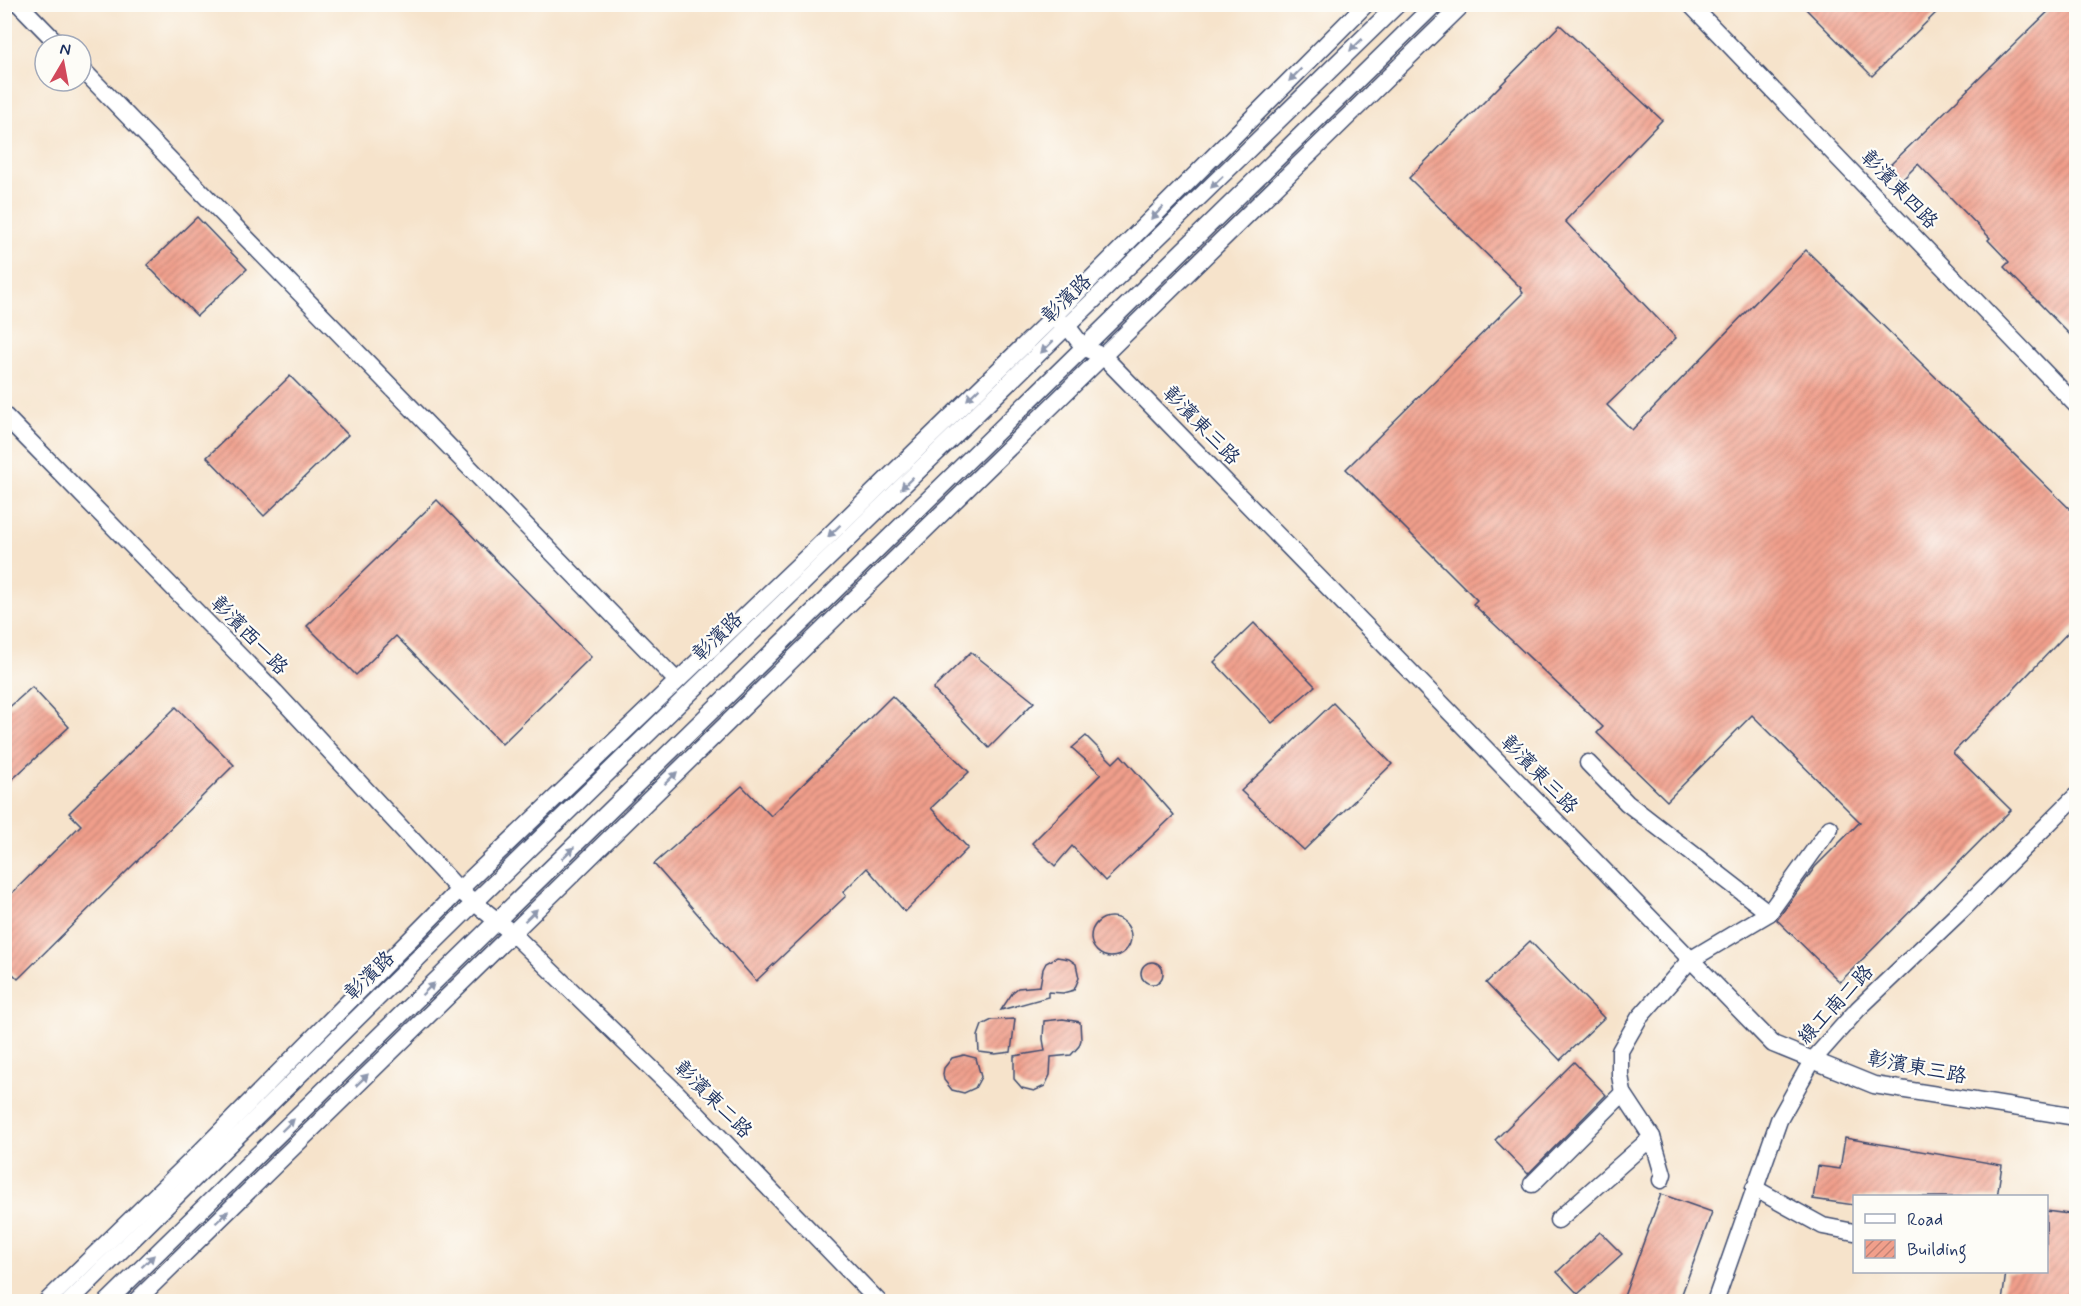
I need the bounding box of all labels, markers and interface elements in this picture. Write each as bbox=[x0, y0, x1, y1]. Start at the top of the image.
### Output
north arrow bbox=[33, 33, 93, 93]
text: N bbox=[58, 38, 72, 61]
one-way arrow bbox=[1350, 38, 1364, 52]
one-way arrow bbox=[1289, 68, 1303, 82]
street label: 彰濱東四路 bbox=[1855, 145, 1944, 236]
one-way arrow bbox=[1210, 174, 1224, 188]
one-way arrow bbox=[1150, 206, 1164, 221]
street label: 彰濱路 bbox=[1036, 268, 1099, 330]
one-way arrow bbox=[1040, 340, 1055, 354]
street label: 彰濱東三路 bbox=[1157, 381, 1246, 472]
one-way arrow bbox=[967, 387, 981, 401]
one-way arrow bbox=[901, 475, 915, 489]
one-way arrow bbox=[827, 523, 841, 537]
street label: 彰濱西一路 bbox=[205, 591, 294, 682]
street label: 彰濱路 bbox=[687, 606, 750, 668]
street label: 彰濱東三路 bbox=[1495, 730, 1584, 821]
one-way arrow bbox=[663, 772, 677, 786]
one-way arrow bbox=[560, 846, 575, 860]
one-way arrow bbox=[524, 908, 538, 922]
street label: 彰濱路 bbox=[339, 945, 402, 1007]
street label: 線工南二路 bbox=[1792, 958, 1881, 1051]
one-way arrow bbox=[421, 982, 436, 996]
street label: 彰濱東三路 bbox=[1865, 1045, 1970, 1091]
street label: 彰濱東二路 bbox=[668, 1055, 759, 1146]
one-way arrow bbox=[354, 1074, 368, 1088]
one-way arrow bbox=[281, 1118, 296, 1132]
legend bbox=[1853, 1195, 2048, 1273]
text: Road bbox=[1907, 1208, 1943, 1232]
one-way arrow bbox=[215, 1210, 229, 1224]
text: Building bbox=[1907, 1238, 1967, 1264]
one-way arrow bbox=[141, 1254, 155, 1268]

